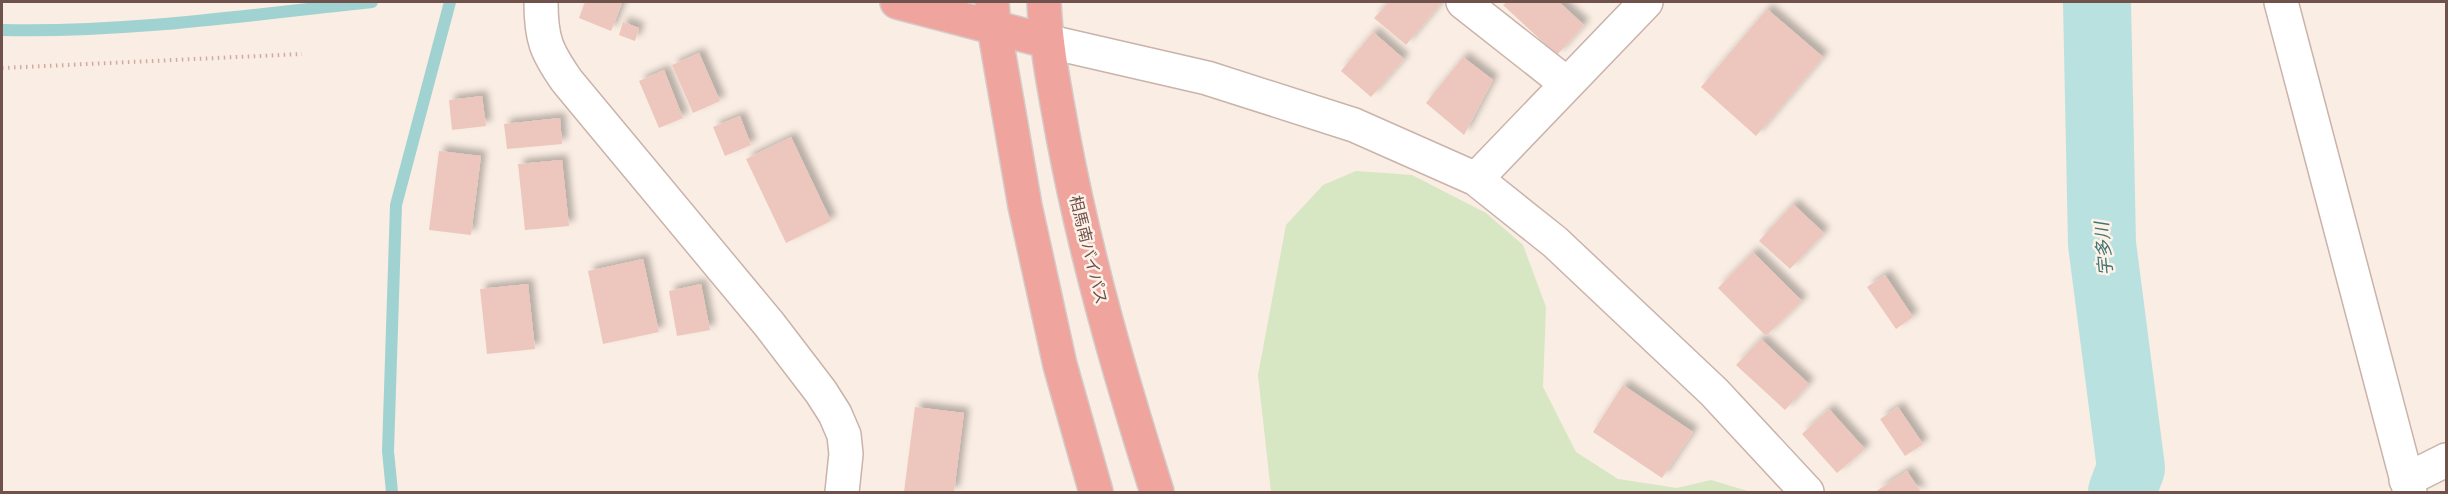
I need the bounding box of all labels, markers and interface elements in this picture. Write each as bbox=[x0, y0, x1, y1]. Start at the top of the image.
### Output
street label: 相馬南バイパス bbox=[1065, 193, 1111, 307]
water label: 宇多川 bbox=[2091, 219, 2117, 277]

